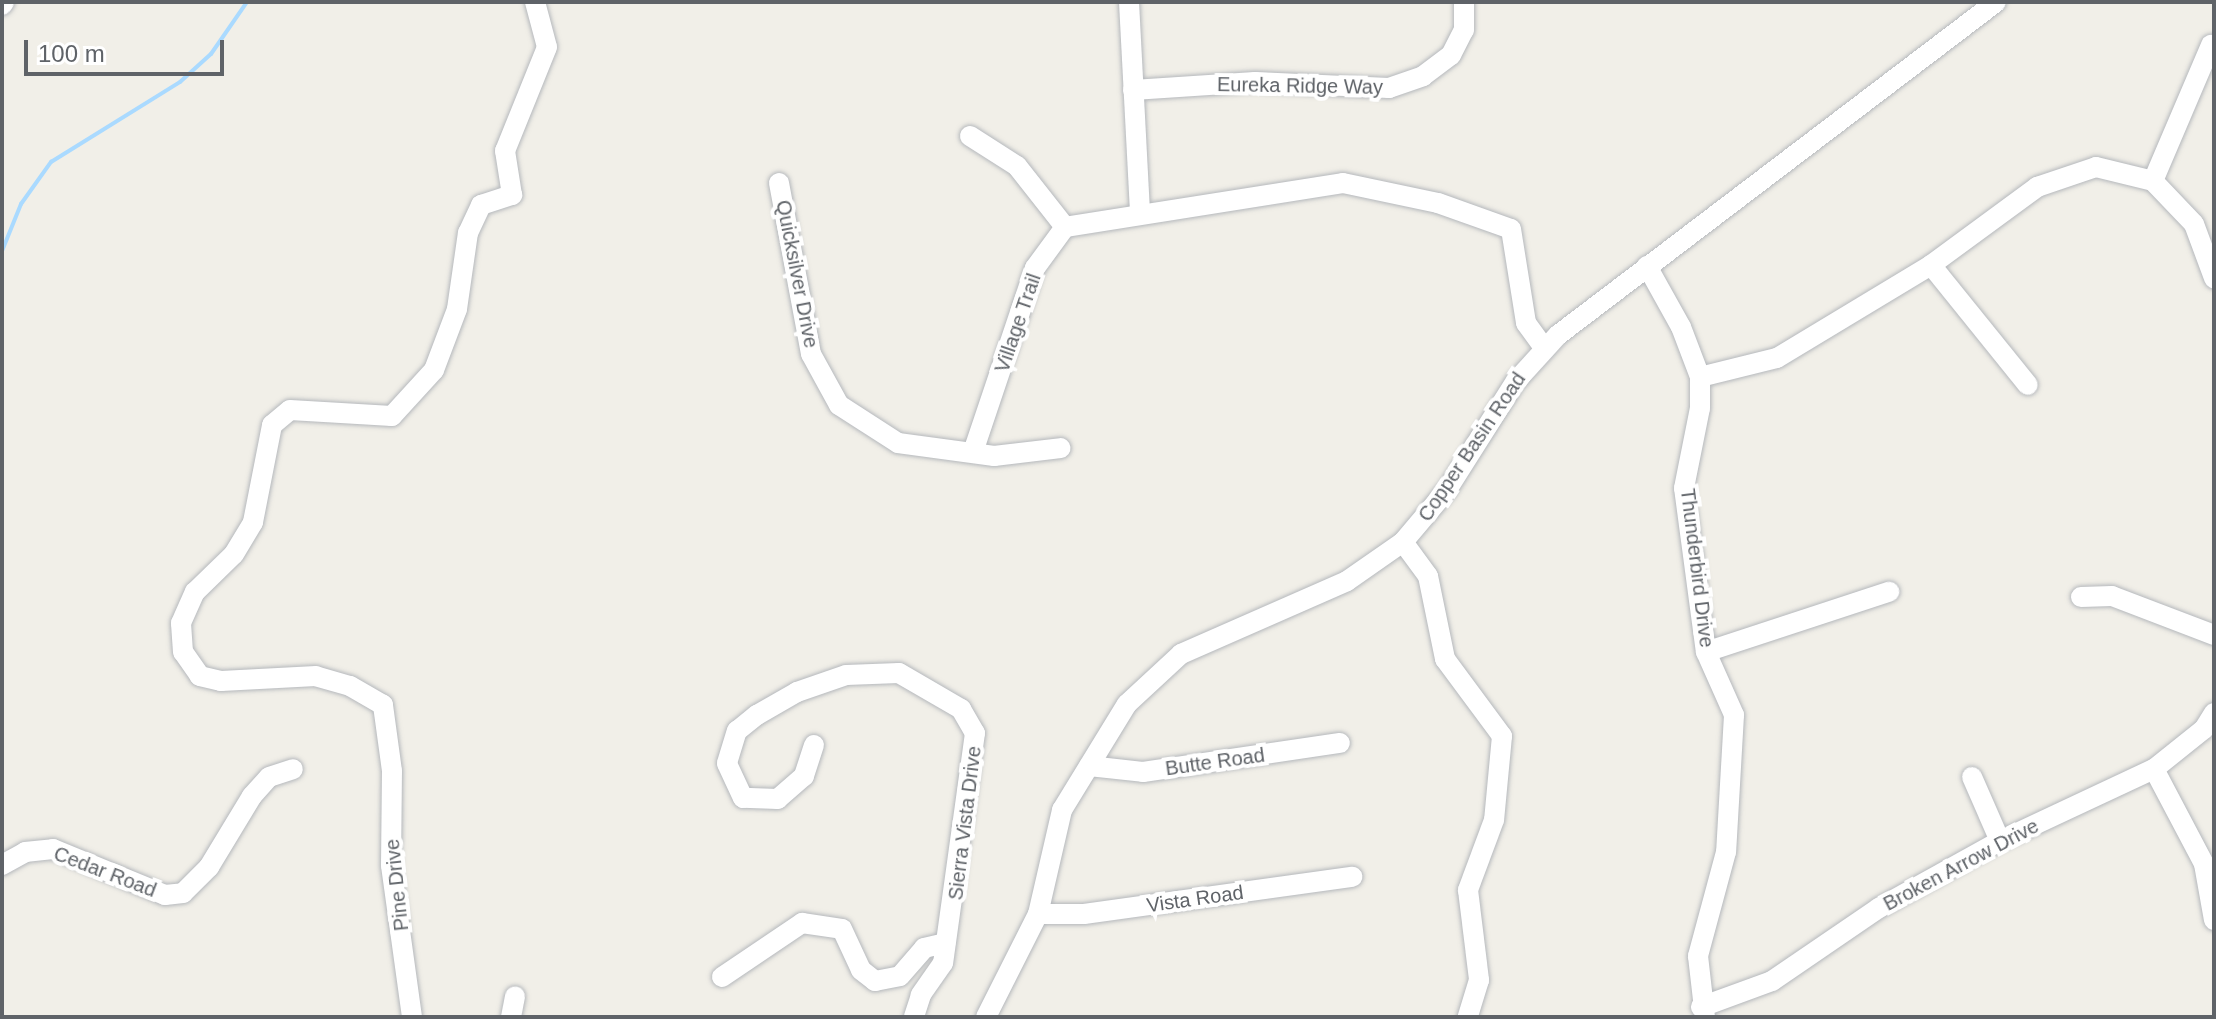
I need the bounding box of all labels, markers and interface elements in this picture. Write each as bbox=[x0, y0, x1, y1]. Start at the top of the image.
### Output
scale bar bbox=[28, 24, 228, 74]
text: 100 m bbox=[38, 40, 105, 67]
street label: Eureka Ridge Way bbox=[1217, 73, 1383, 99]
street label: Quicksilver Drive bbox=[771, 198, 823, 350]
street label: Village Trail bbox=[990, 270, 1046, 376]
street label: Copper Basin Road bbox=[1413, 368, 1531, 526]
street label: Thunderbird Drive bbox=[1675, 487, 1719, 649]
street label: Butte Road bbox=[1164, 743, 1266, 781]
street label: Sierra Vista Drive bbox=[944, 744, 986, 902]
street label: Broken Arrow Drive bbox=[1879, 814, 2043, 916]
street label: Pine Drive bbox=[380, 838, 414, 932]
street label: Cedar Road bbox=[50, 841, 160, 903]
street label: Vista Road bbox=[1145, 880, 1245, 918]

